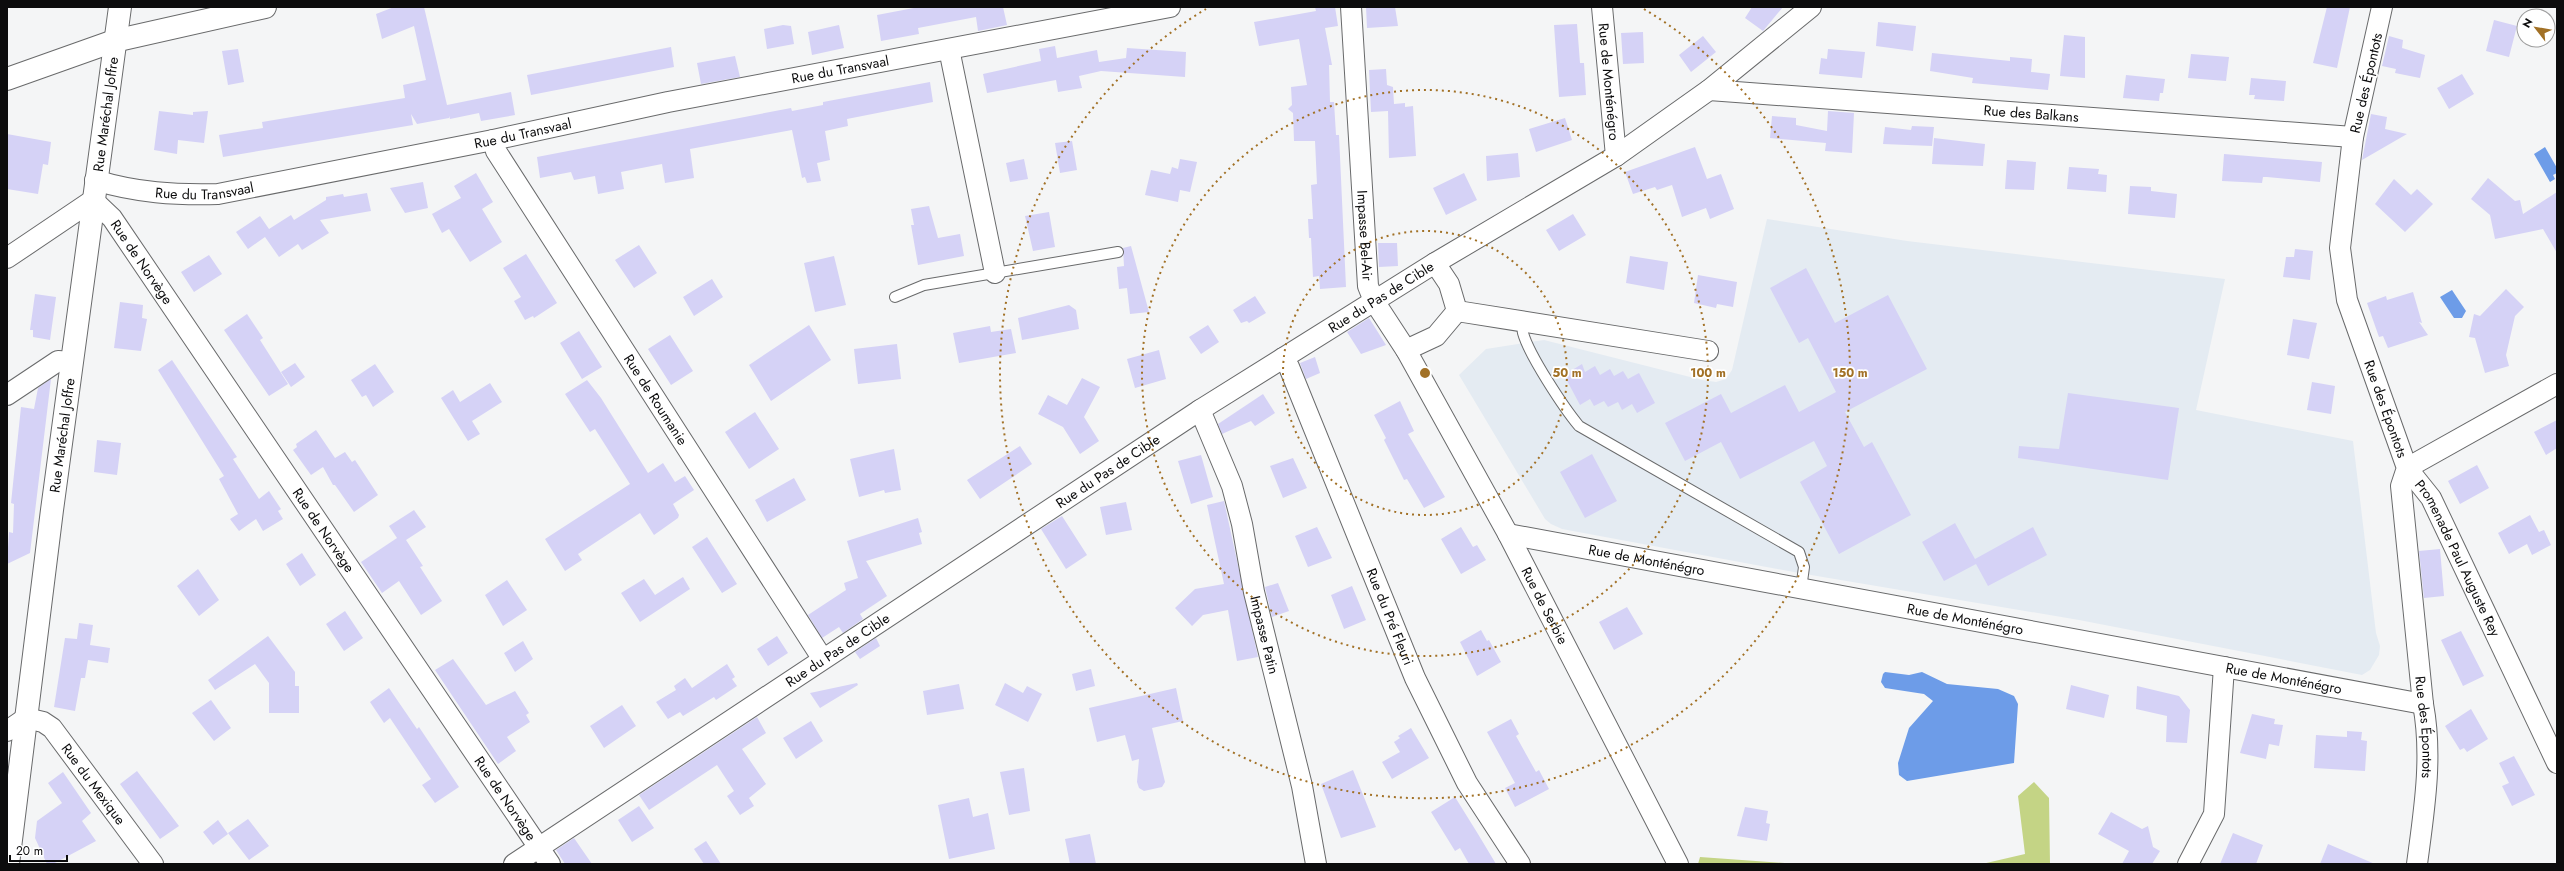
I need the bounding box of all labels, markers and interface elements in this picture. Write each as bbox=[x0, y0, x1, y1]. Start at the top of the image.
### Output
north arrow bbox=[2516, 8, 2556, 48]
text: N bbox=[2518, 15, 2537, 31]
street label: Rue de Monténégro bbox=[1594, 22, 1625, 142]
street label: Rue des Épontots bbox=[2345, 31, 2387, 135]
street label: Rue du Transvaal bbox=[790, 50, 891, 88]
street label: Rue Maréchal Joffre bbox=[88, 56, 123, 173]
street label: Rue des Balkans bbox=[1983, 100, 2080, 127]
street label: Rue du Transvaal bbox=[472, 113, 573, 153]
street label: Rue du Transvaal bbox=[154, 177, 255, 204]
street label: Impasse Bel-Air bbox=[1352, 190, 1378, 282]
street label: Rue de Norvège bbox=[106, 216, 178, 308]
street label: Rue du Pas de Cible bbox=[1324, 256, 1438, 337]
street label: Rue de Roumanie bbox=[619, 350, 693, 449]
street label: Rue des Épontots bbox=[2359, 357, 2413, 461]
text: 50 m bbox=[1552, 364, 1582, 382]
text: 100 m bbox=[1690, 364, 1726, 382]
text: 150 m bbox=[1832, 364, 1868, 382]
centre of rings bbox=[1418, 366, 1432, 380]
street label: Rue Maréchal Joffre bbox=[44, 377, 80, 494]
street label: Rue du Pas de Cible bbox=[1052, 429, 1164, 513]
street label: Promenade Paul Auguste Rey bbox=[2410, 475, 2506, 641]
street label: Rue de Norvège bbox=[288, 484, 359, 576]
street label: Rue de Monténégro bbox=[1587, 539, 1707, 580]
street label: Rue de Serbie bbox=[1517, 563, 1573, 648]
street label: Rue du Pré Fleuri bbox=[1361, 565, 1419, 668]
street label: Impasse Patin bbox=[1245, 594, 1284, 676]
street label: Rue de Monténégro bbox=[1905, 598, 2025, 640]
street label: Rue du Pas de Cible bbox=[782, 608, 894, 692]
street label: Rue de Monténégro bbox=[2224, 658, 2344, 699]
street label: Rue des Épontots bbox=[2410, 675, 2437, 779]
street label: Rue du Mexique bbox=[57, 739, 130, 829]
street label: Rue de Norvège bbox=[470, 752, 541, 845]
scale bar bbox=[10, 837, 67, 863]
text: 20 m bbox=[16, 842, 43, 860]

